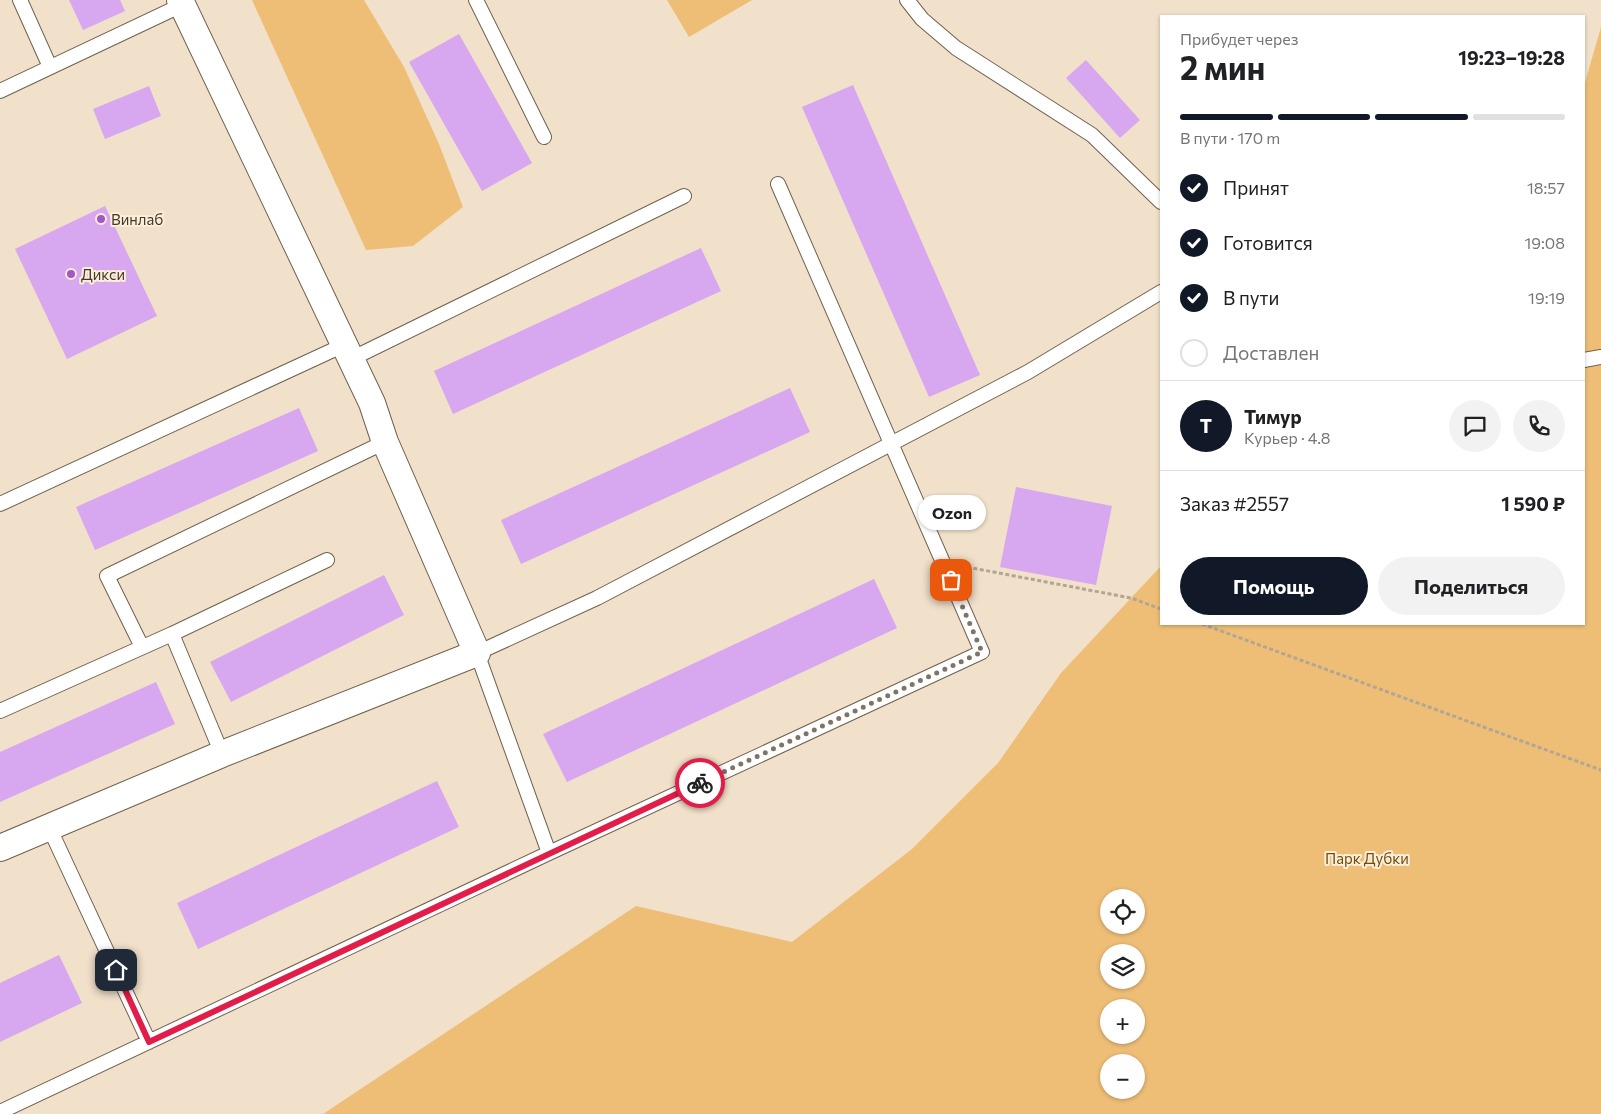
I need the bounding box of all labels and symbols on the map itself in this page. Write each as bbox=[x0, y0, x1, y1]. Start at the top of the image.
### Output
place label: Винлаб bbox=[111, 210, 163, 228]
marker: Винлаб bbox=[95, 213, 107, 225]
place label: Дикси bbox=[81, 265, 125, 283]
marker: Дикси bbox=[65, 268, 77, 280]
callout: Ozon bbox=[917, 495, 985, 530]
pin bbox=[930, 559, 972, 601]
courier bbox=[675, 758, 725, 808]
park label: Парк Дубки bbox=[1325, 849, 1409, 867]
pin bbox=[95, 949, 137, 991]

